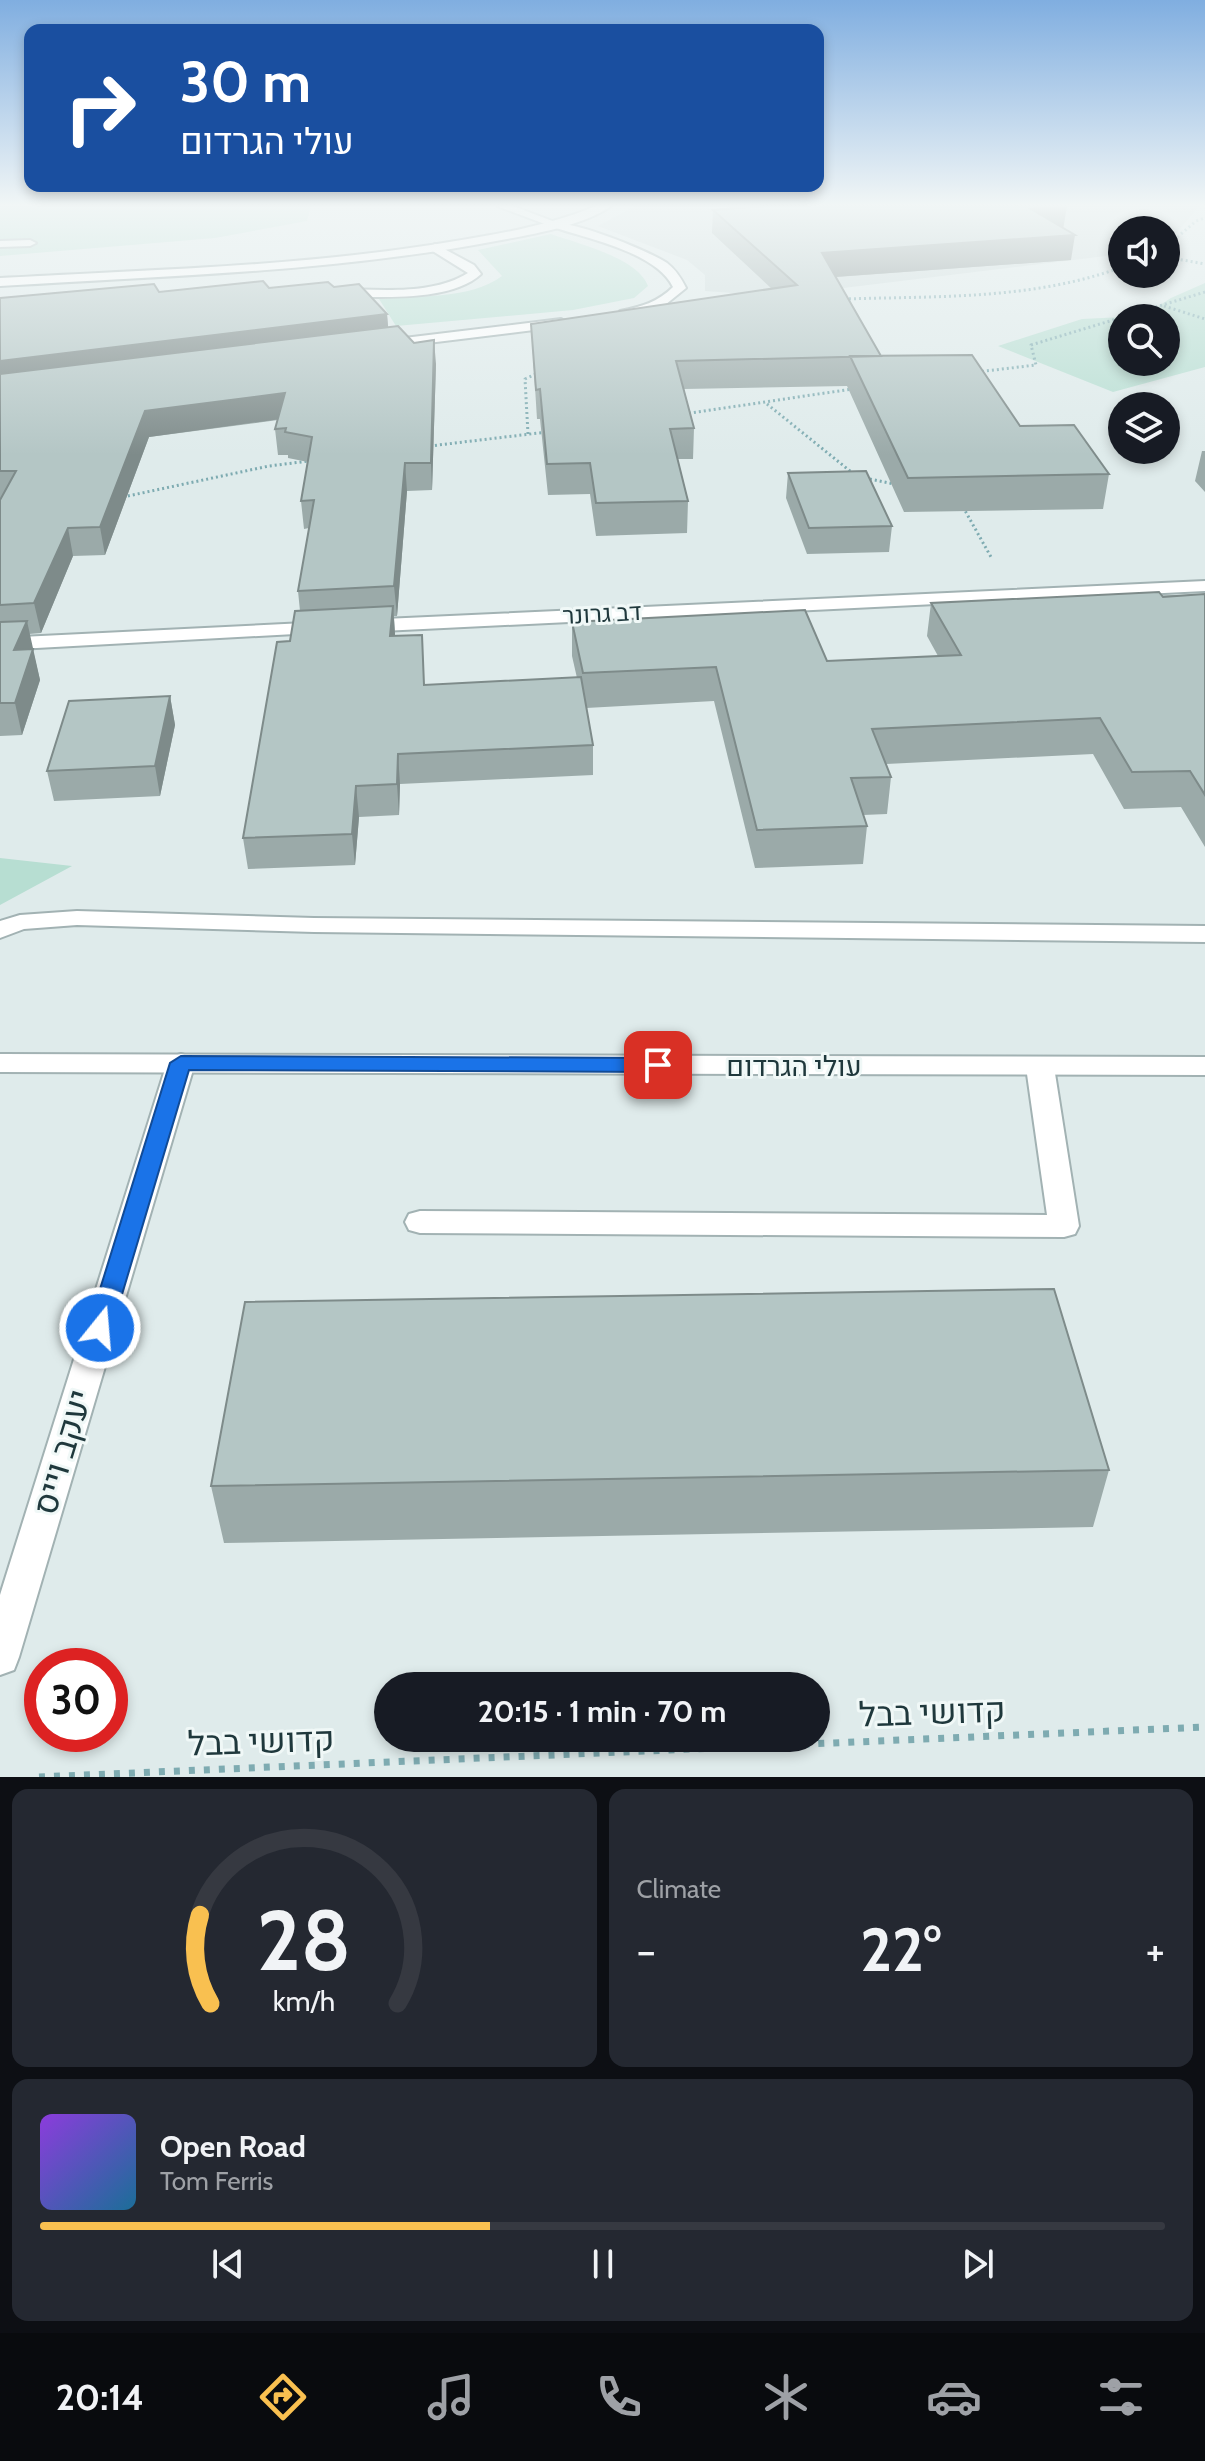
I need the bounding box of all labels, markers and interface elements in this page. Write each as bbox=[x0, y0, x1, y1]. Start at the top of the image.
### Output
text: 30 m bbox=[180, 48, 311, 116]
icon: right bbox=[48, 56, 152, 160]
text: עולי הגרדום bbox=[180, 119, 354, 163]
map controls bbox=[1108, 216, 1180, 464]
button: sound bbox=[1108, 216, 1180, 288]
button: search bbox=[1108, 304, 1180, 376]
button: layers bbox=[1108, 392, 1180, 464]
street label: דב גרונר bbox=[562, 597, 642, 630]
pin bbox=[624, 1031, 692, 1099]
icon: arrive bbox=[636, 1043, 680, 1087]
street label: עולי הגרדום bbox=[726, 1049, 862, 1083]
position arrow bbox=[58, 1286, 142, 1370]
street label: יעקב וייס bbox=[23, 1384, 101, 1520]
speed limit sign: 30 bbox=[24, 1648, 128, 1752]
street label: קדושי בבל bbox=[858, 1688, 1006, 1736]
text: 20:15 · 1 min · 70 m bbox=[478, 1693, 726, 1730]
street label: קדושי בבל bbox=[187, 1717, 335, 1765]
text: Climate bbox=[637, 1873, 721, 1905]
text: 28 bbox=[257, 1890, 351, 1991]
text: 22° bbox=[860, 1913, 941, 1986]
text: − bbox=[637, 1924, 656, 1977]
text: + bbox=[1146, 1924, 1165, 1977]
text: km/h bbox=[273, 1983, 336, 2018]
text: Open Road bbox=[160, 2128, 306, 2165]
text: Tom Ferris bbox=[160, 2165, 273, 2197]
icon: previous bbox=[206, 2242, 250, 2286]
icon: pause bbox=[581, 2242, 625, 2286]
icon: next bbox=[956, 2242, 1000, 2286]
icon: directions bbox=[255, 2369, 311, 2425]
icon: music bbox=[423, 2369, 479, 2425]
icon: phone bbox=[591, 2369, 647, 2425]
icon: climate bbox=[758, 2369, 814, 2425]
icon: car bbox=[926, 2369, 982, 2425]
icon: filters bbox=[1093, 2369, 1149, 2425]
text: 20:14 bbox=[56, 2375, 144, 2419]

